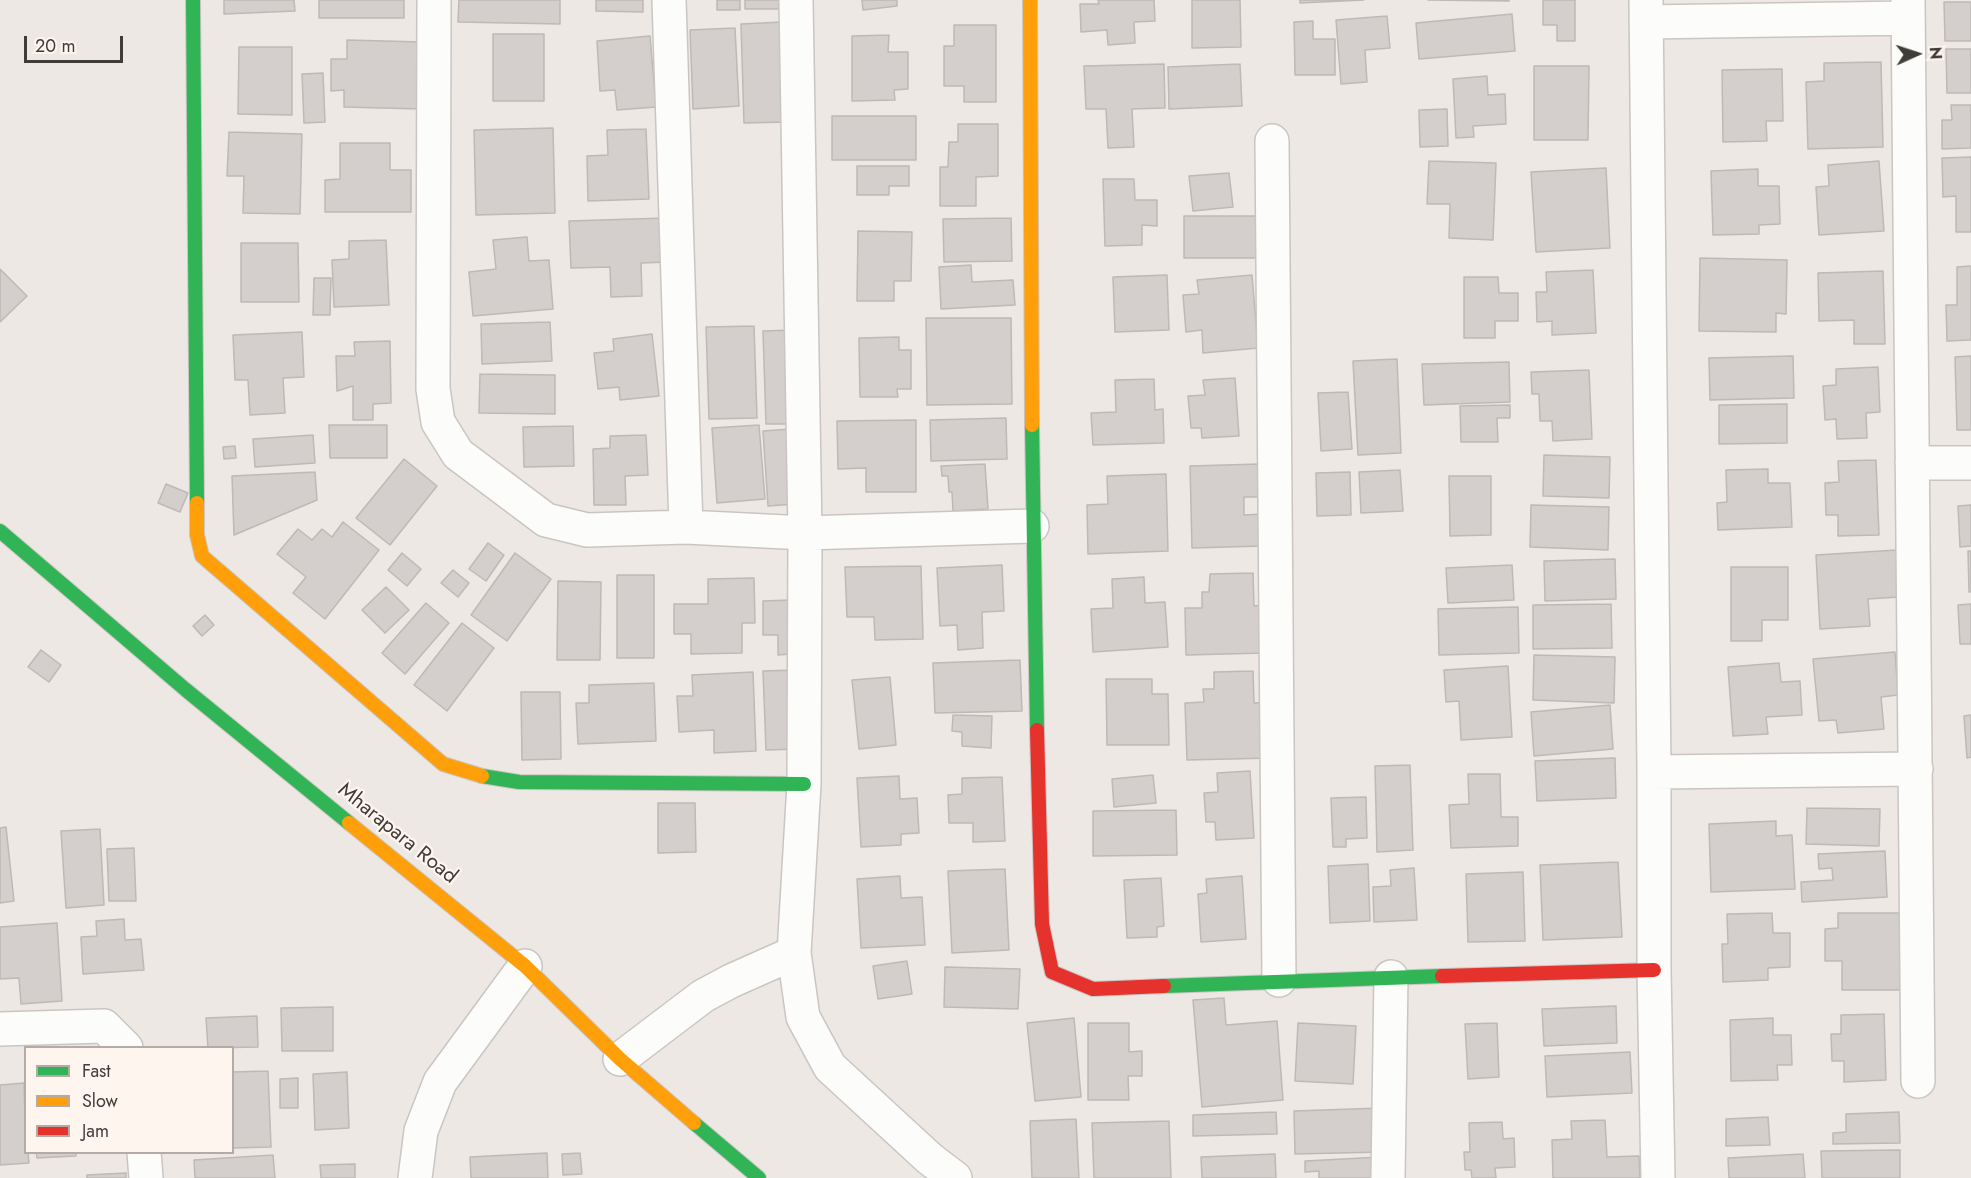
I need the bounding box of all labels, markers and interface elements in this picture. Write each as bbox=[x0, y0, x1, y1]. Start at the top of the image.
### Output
scale bar bbox=[27, 24, 126, 62]
north arrow bbox=[1887, 24, 1947, 84]
text: 20 m bbox=[35, 33, 75, 59]
text: N bbox=[1924, 46, 1947, 60]
street label: Mharapara Road bbox=[332, 778, 462, 890]
legend bbox=[24, 1046, 234, 1154]
text: Fast bbox=[82, 1058, 111, 1084]
text: Slow bbox=[82, 1088, 118, 1114]
text: Jam bbox=[82, 1118, 109, 1144]

